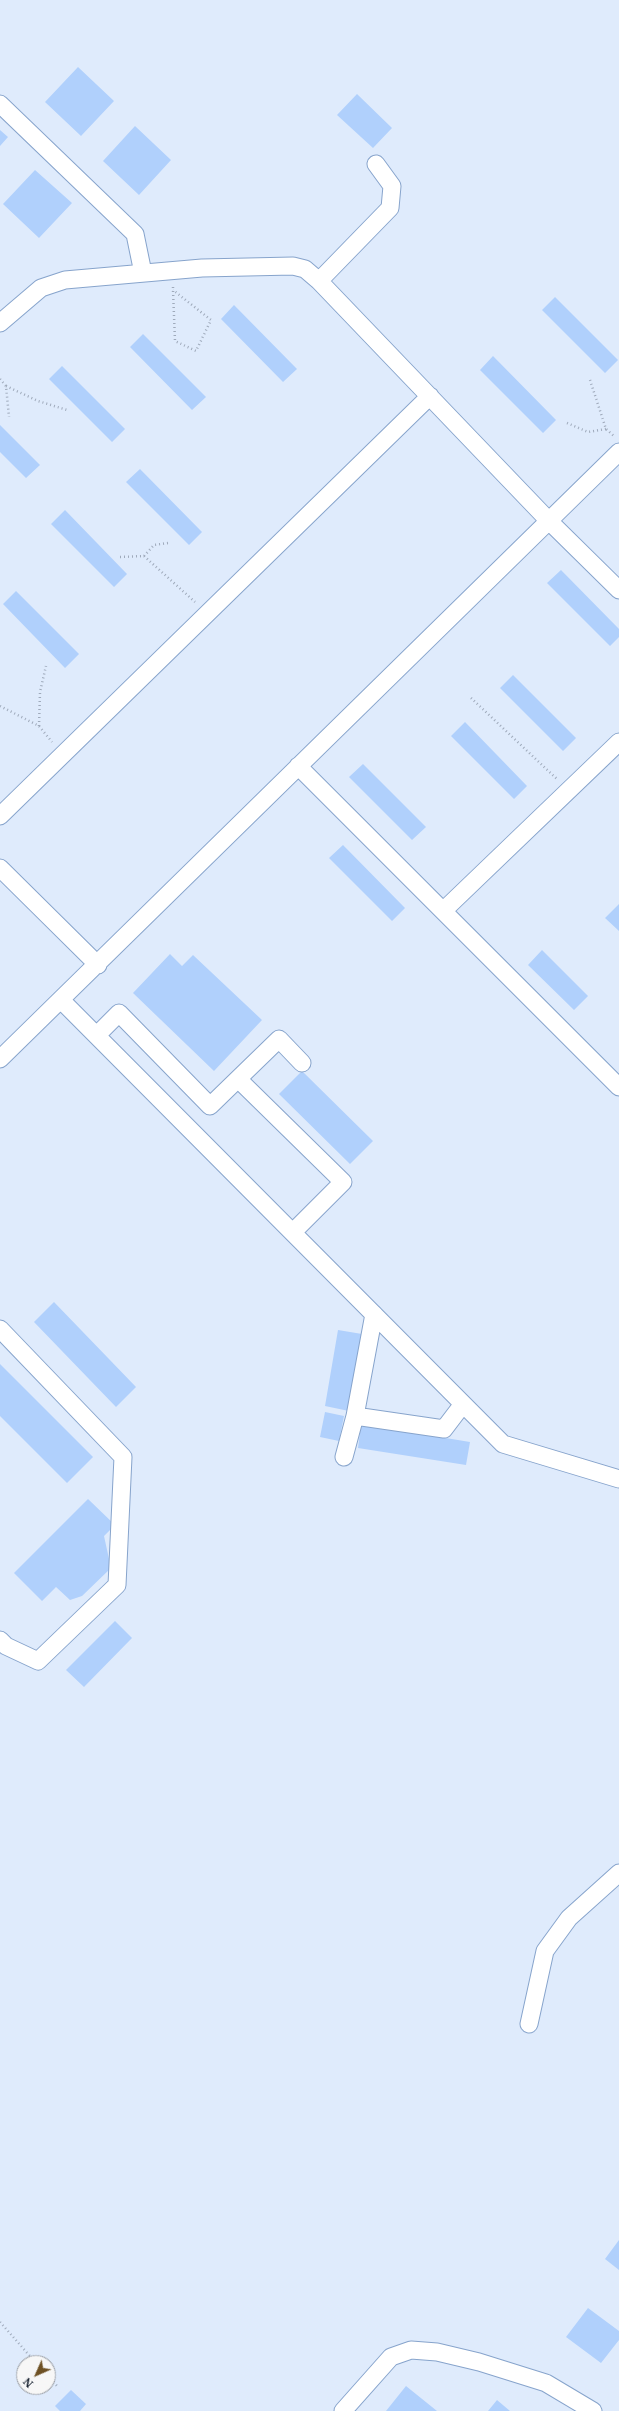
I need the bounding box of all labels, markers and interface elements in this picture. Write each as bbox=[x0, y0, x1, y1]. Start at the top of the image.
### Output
north arrow bbox=[16, 2355, 56, 2395]
text: N bbox=[20, 2375, 36, 2392]

